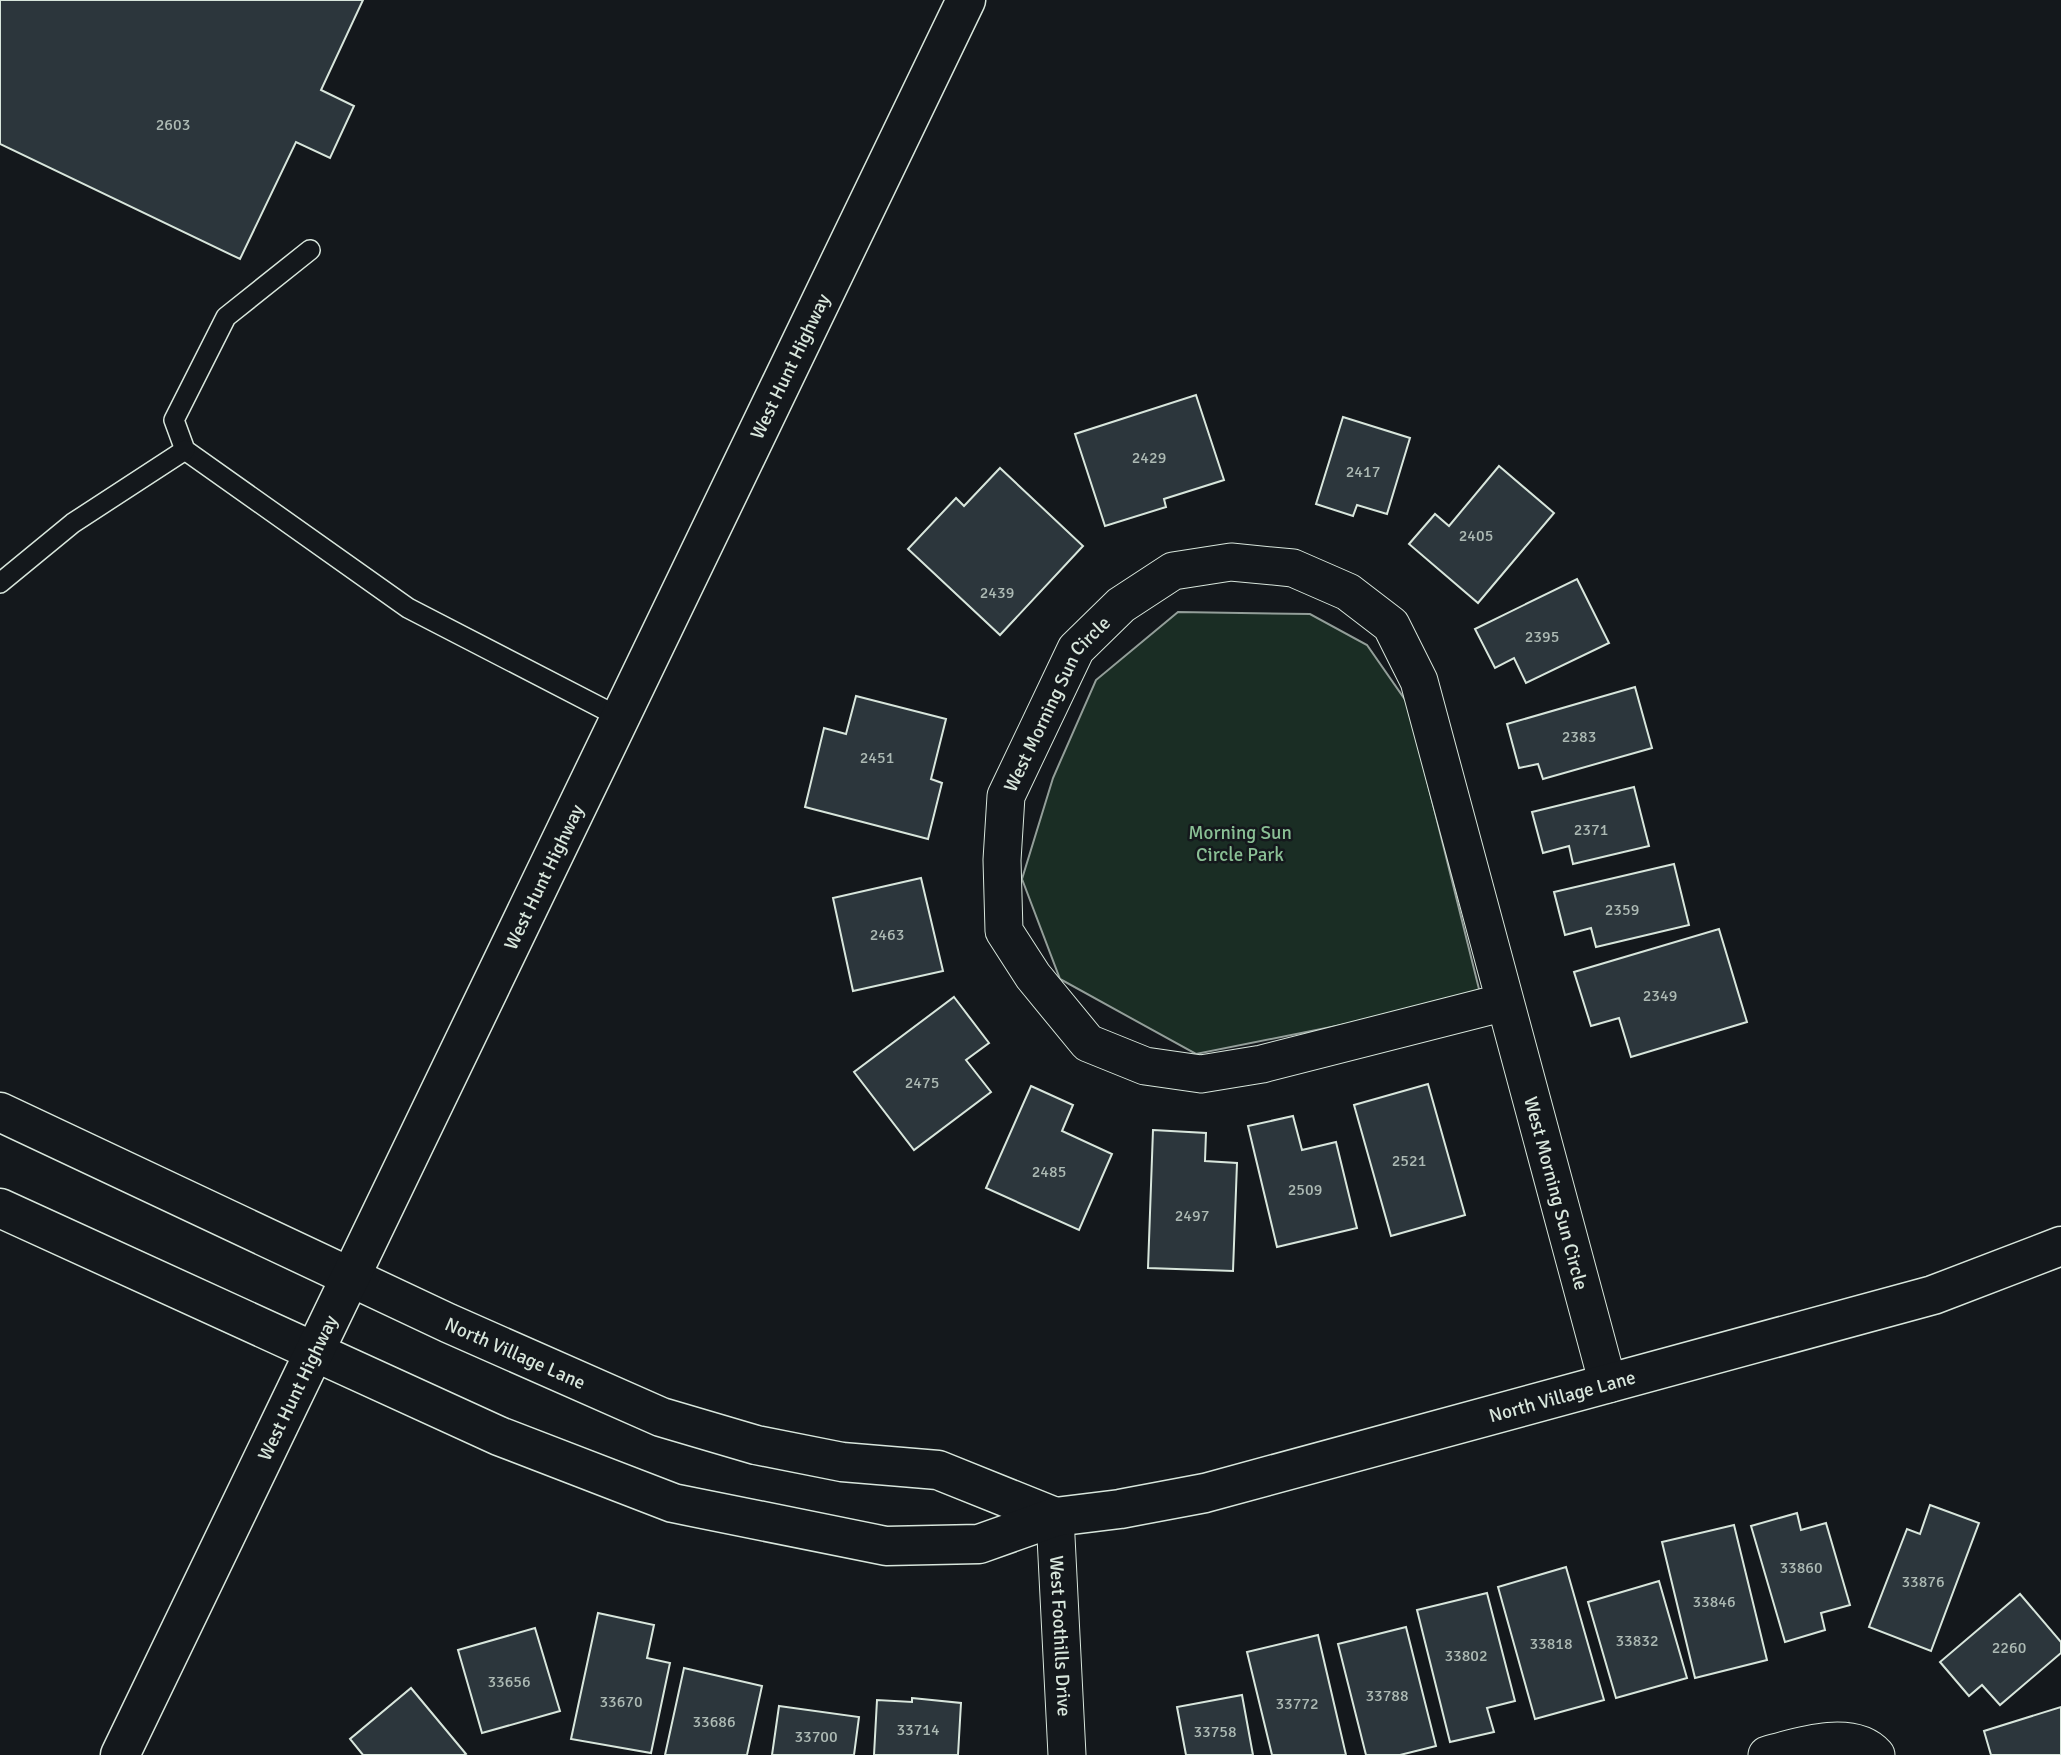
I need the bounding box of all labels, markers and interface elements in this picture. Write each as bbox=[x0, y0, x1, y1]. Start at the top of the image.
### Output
house number: 2603 bbox=[156, 115, 190, 135]
street label: West Hunt Highway bbox=[745, 290, 836, 443]
house number: 2429 bbox=[1132, 448, 1166, 468]
house number: 2417 bbox=[1346, 462, 1380, 482]
house number: 2405 bbox=[1459, 526, 1493, 546]
house number: 2439 bbox=[980, 583, 1014, 603]
street label: West Morning Sun Circle bbox=[999, 611, 1116, 796]
house number: 2395 bbox=[1525, 627, 1559, 647]
house number: 2383 bbox=[1562, 727, 1596, 747]
house number: 2451 bbox=[860, 748, 894, 768]
street label: West Hunt Highway bbox=[499, 800, 590, 954]
house number: 2371 bbox=[1574, 820, 1608, 840]
park label: Morning Sun Circle Park bbox=[1188, 821, 1292, 867]
house number: 2359 bbox=[1605, 900, 1639, 920]
house number: 2463 bbox=[870, 925, 904, 945]
house number: 2349 bbox=[1643, 986, 1677, 1006]
house number: 2475 bbox=[905, 1073, 939, 1093]
street label: West Morning Sun Circle bbox=[1518, 1094, 1593, 1293]
house number: 2521 bbox=[1392, 1151, 1426, 1171]
house number: 2485 bbox=[1032, 1162, 1066, 1182]
house number: 2509 bbox=[1288, 1180, 1322, 1200]
house number: 2497 bbox=[1175, 1206, 1209, 1226]
street label: West Hunt Highway bbox=[253, 1311, 343, 1464]
street label: North Village Lane bbox=[441, 1312, 589, 1395]
street label: North Village Lane bbox=[1486, 1365, 1638, 1428]
street label: West Foothills Drive bbox=[1044, 1555, 1076, 1717]
house number: 33860 bbox=[1779, 1558, 1823, 1578]
house number: 33876 bbox=[1901, 1572, 1945, 1592]
house number: 33846 bbox=[1692, 1592, 1736, 1612]
house number: 33832 bbox=[1615, 1631, 1659, 1651]
house number: 33818 bbox=[1529, 1634, 1573, 1654]
house number: 2260 bbox=[1992, 1638, 2026, 1658]
house number: 33802 bbox=[1444, 1646, 1488, 1666]
house number: 33656 bbox=[487, 1672, 531, 1692]
house number: 33788 bbox=[1365, 1686, 1409, 1706]
house number: 33670 bbox=[599, 1692, 643, 1712]
house number: 33772 bbox=[1275, 1694, 1319, 1714]
house number: 33686 bbox=[692, 1712, 736, 1732]
house number: 33714 bbox=[896, 1720, 940, 1740]
house number: 33758 bbox=[1193, 1722, 1237, 1742]
house number: 33700 bbox=[794, 1727, 838, 1747]

